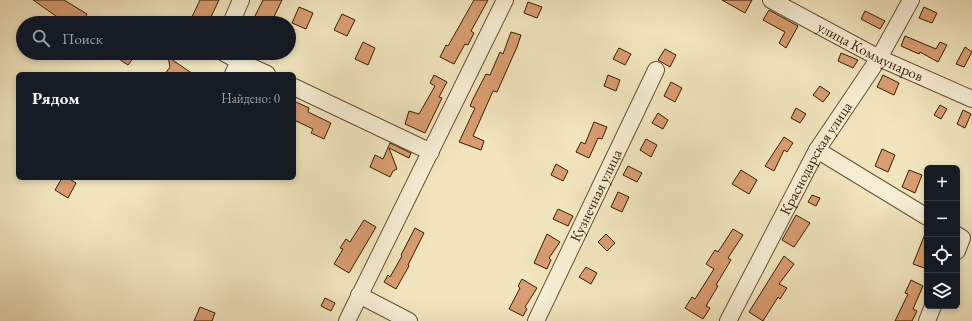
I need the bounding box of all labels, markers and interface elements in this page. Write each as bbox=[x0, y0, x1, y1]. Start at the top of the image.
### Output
search box bbox=[16, 16, 296, 60]
street label: улица Коммунаров bbox=[814, 17, 926, 85]
icon: search bbox=[30, 27, 52, 49]
text: Поиск bbox=[62, 29, 103, 48]
text: Рядом bbox=[32, 87, 80, 109]
text: Найдено: 0 bbox=[221, 90, 280, 107]
street label: Краснодарская улица bbox=[775, 98, 856, 218]
street label: Кузнечная улица bbox=[565, 146, 626, 245]
map controls bbox=[924, 165, 960, 309]
button: + bbox=[924, 165, 960, 201]
button: − bbox=[924, 201, 960, 237]
button: locate bbox=[924, 237, 960, 273]
button: layers bbox=[924, 273, 960, 309]

